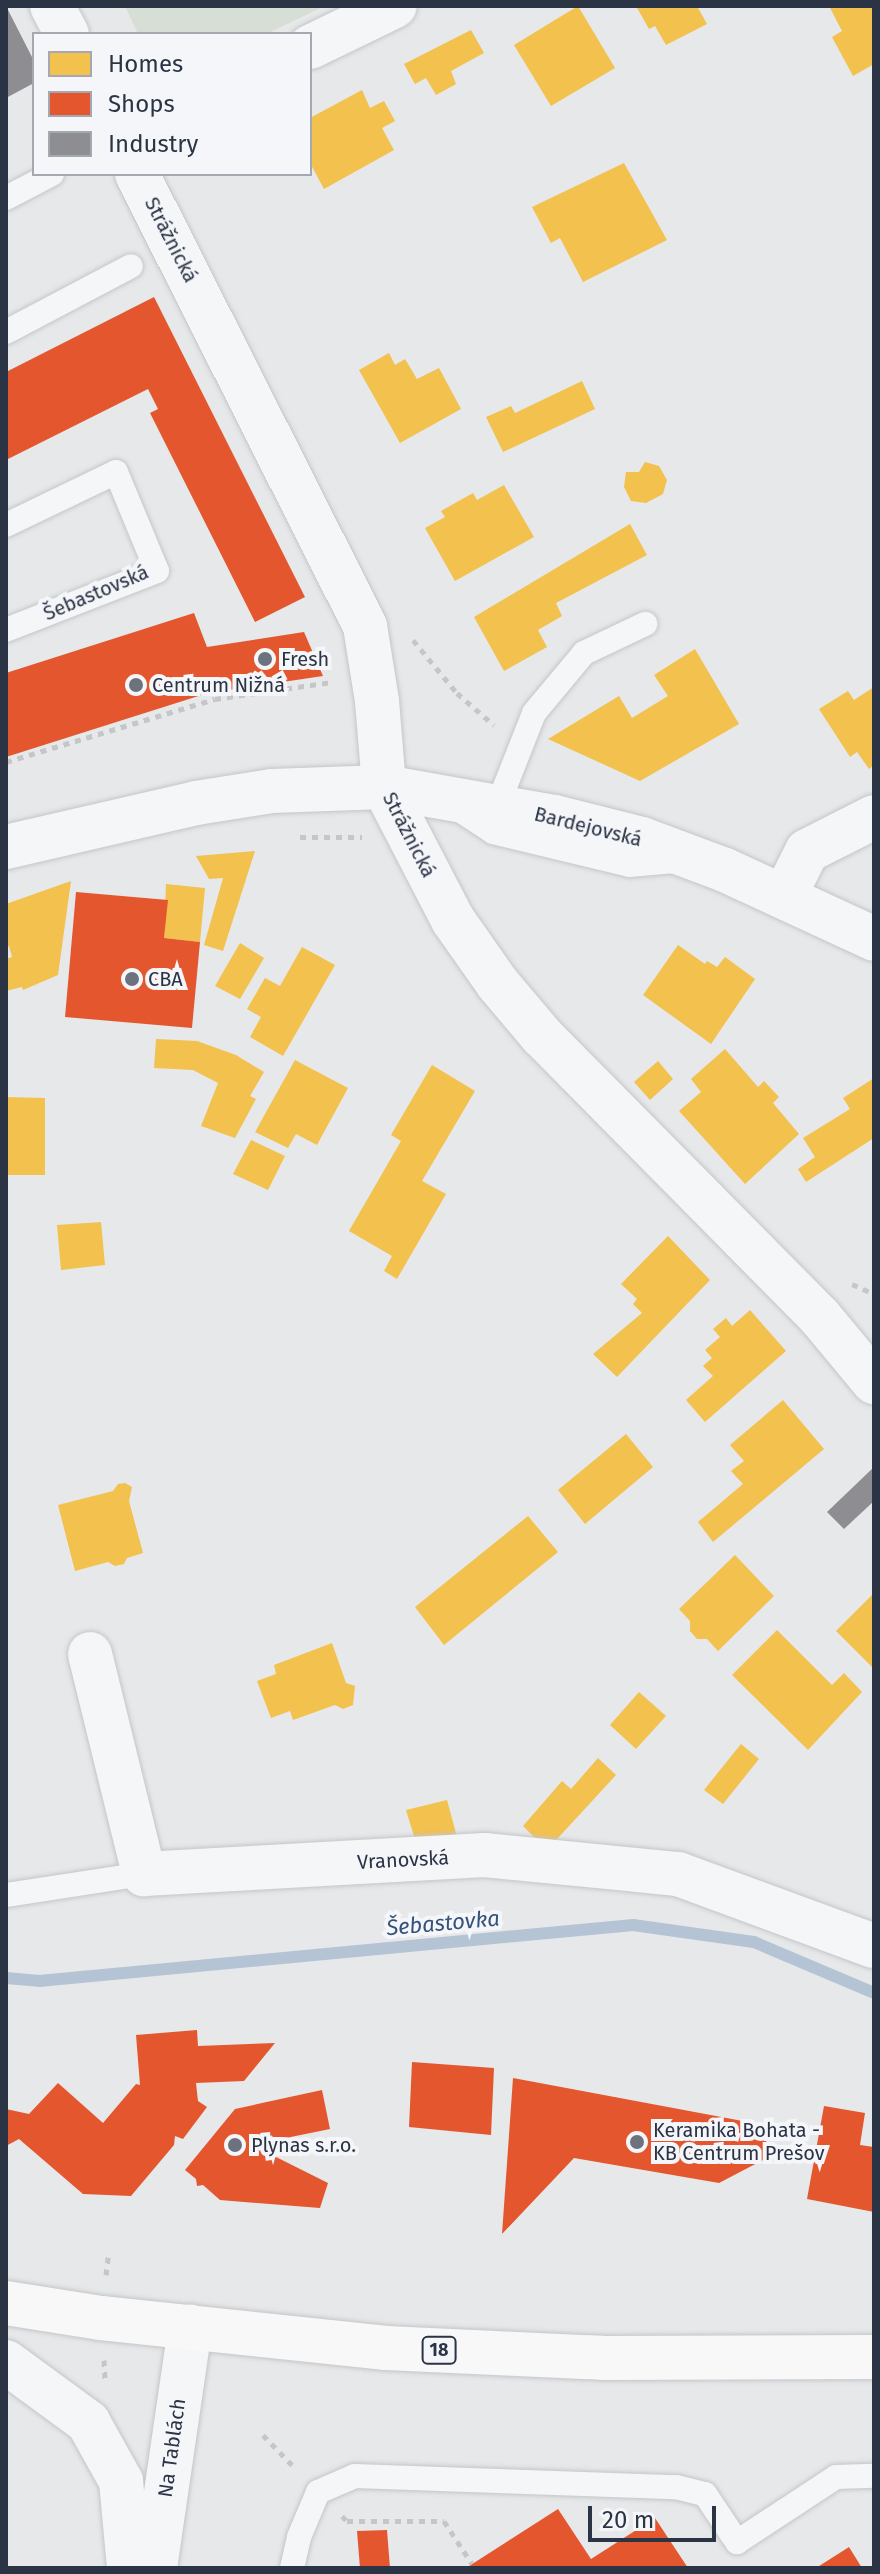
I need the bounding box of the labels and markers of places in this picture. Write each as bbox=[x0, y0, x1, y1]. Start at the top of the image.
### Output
place label: Fresh bbox=[281, 647, 329, 671]
marker: Fresh bbox=[256, 650, 274, 668]
place label: Centrum Nižná bbox=[152, 673, 285, 697]
marker: Centrum Nižná bbox=[127, 676, 145, 694]
place label: CBA bbox=[148, 967, 183, 991]
marker: CBA bbox=[123, 970, 141, 988]
place label: Keramika Bohata - KB Centrum Prešov bbox=[653, 2118, 825, 2165]
place label: Plynas s.r.o. bbox=[251, 2133, 356, 2157]
marker: Keramika Bohata - KB Centrum Prešov bbox=[628, 2133, 646, 2151]
marker: Plynas s.r.o. bbox=[226, 2136, 244, 2154]

